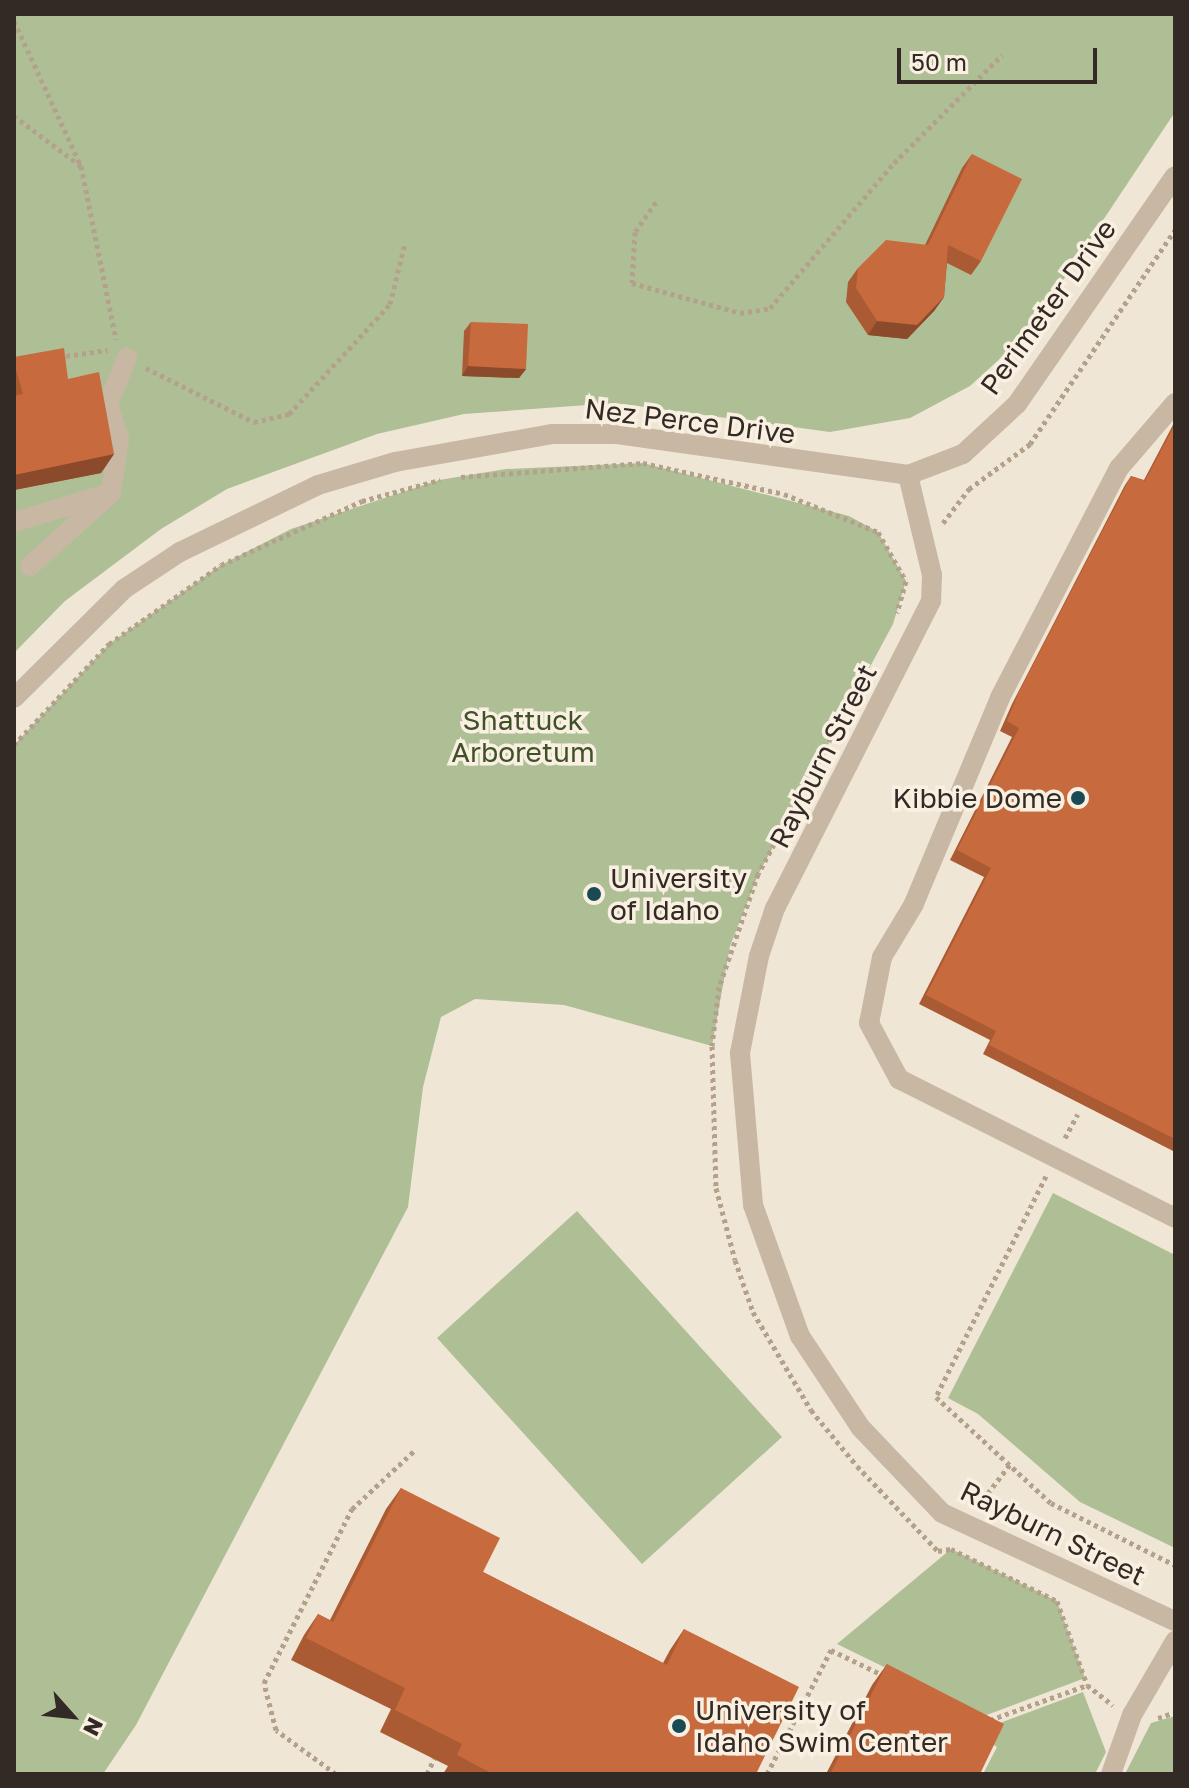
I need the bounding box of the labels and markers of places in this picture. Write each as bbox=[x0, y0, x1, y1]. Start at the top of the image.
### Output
place label: Kibbie Dome bbox=[893, 781, 1062, 815]
marker: Kibbie Dome bbox=[1069, 789, 1087, 807]
place label: University of Idaho bbox=[610, 861, 747, 927]
marker: University of Idaho bbox=[585, 885, 603, 903]
place label: University of Idaho Swim Center bbox=[695, 1693, 948, 1759]
marker: University of Idaho Swim Center bbox=[670, 1717, 688, 1735]

